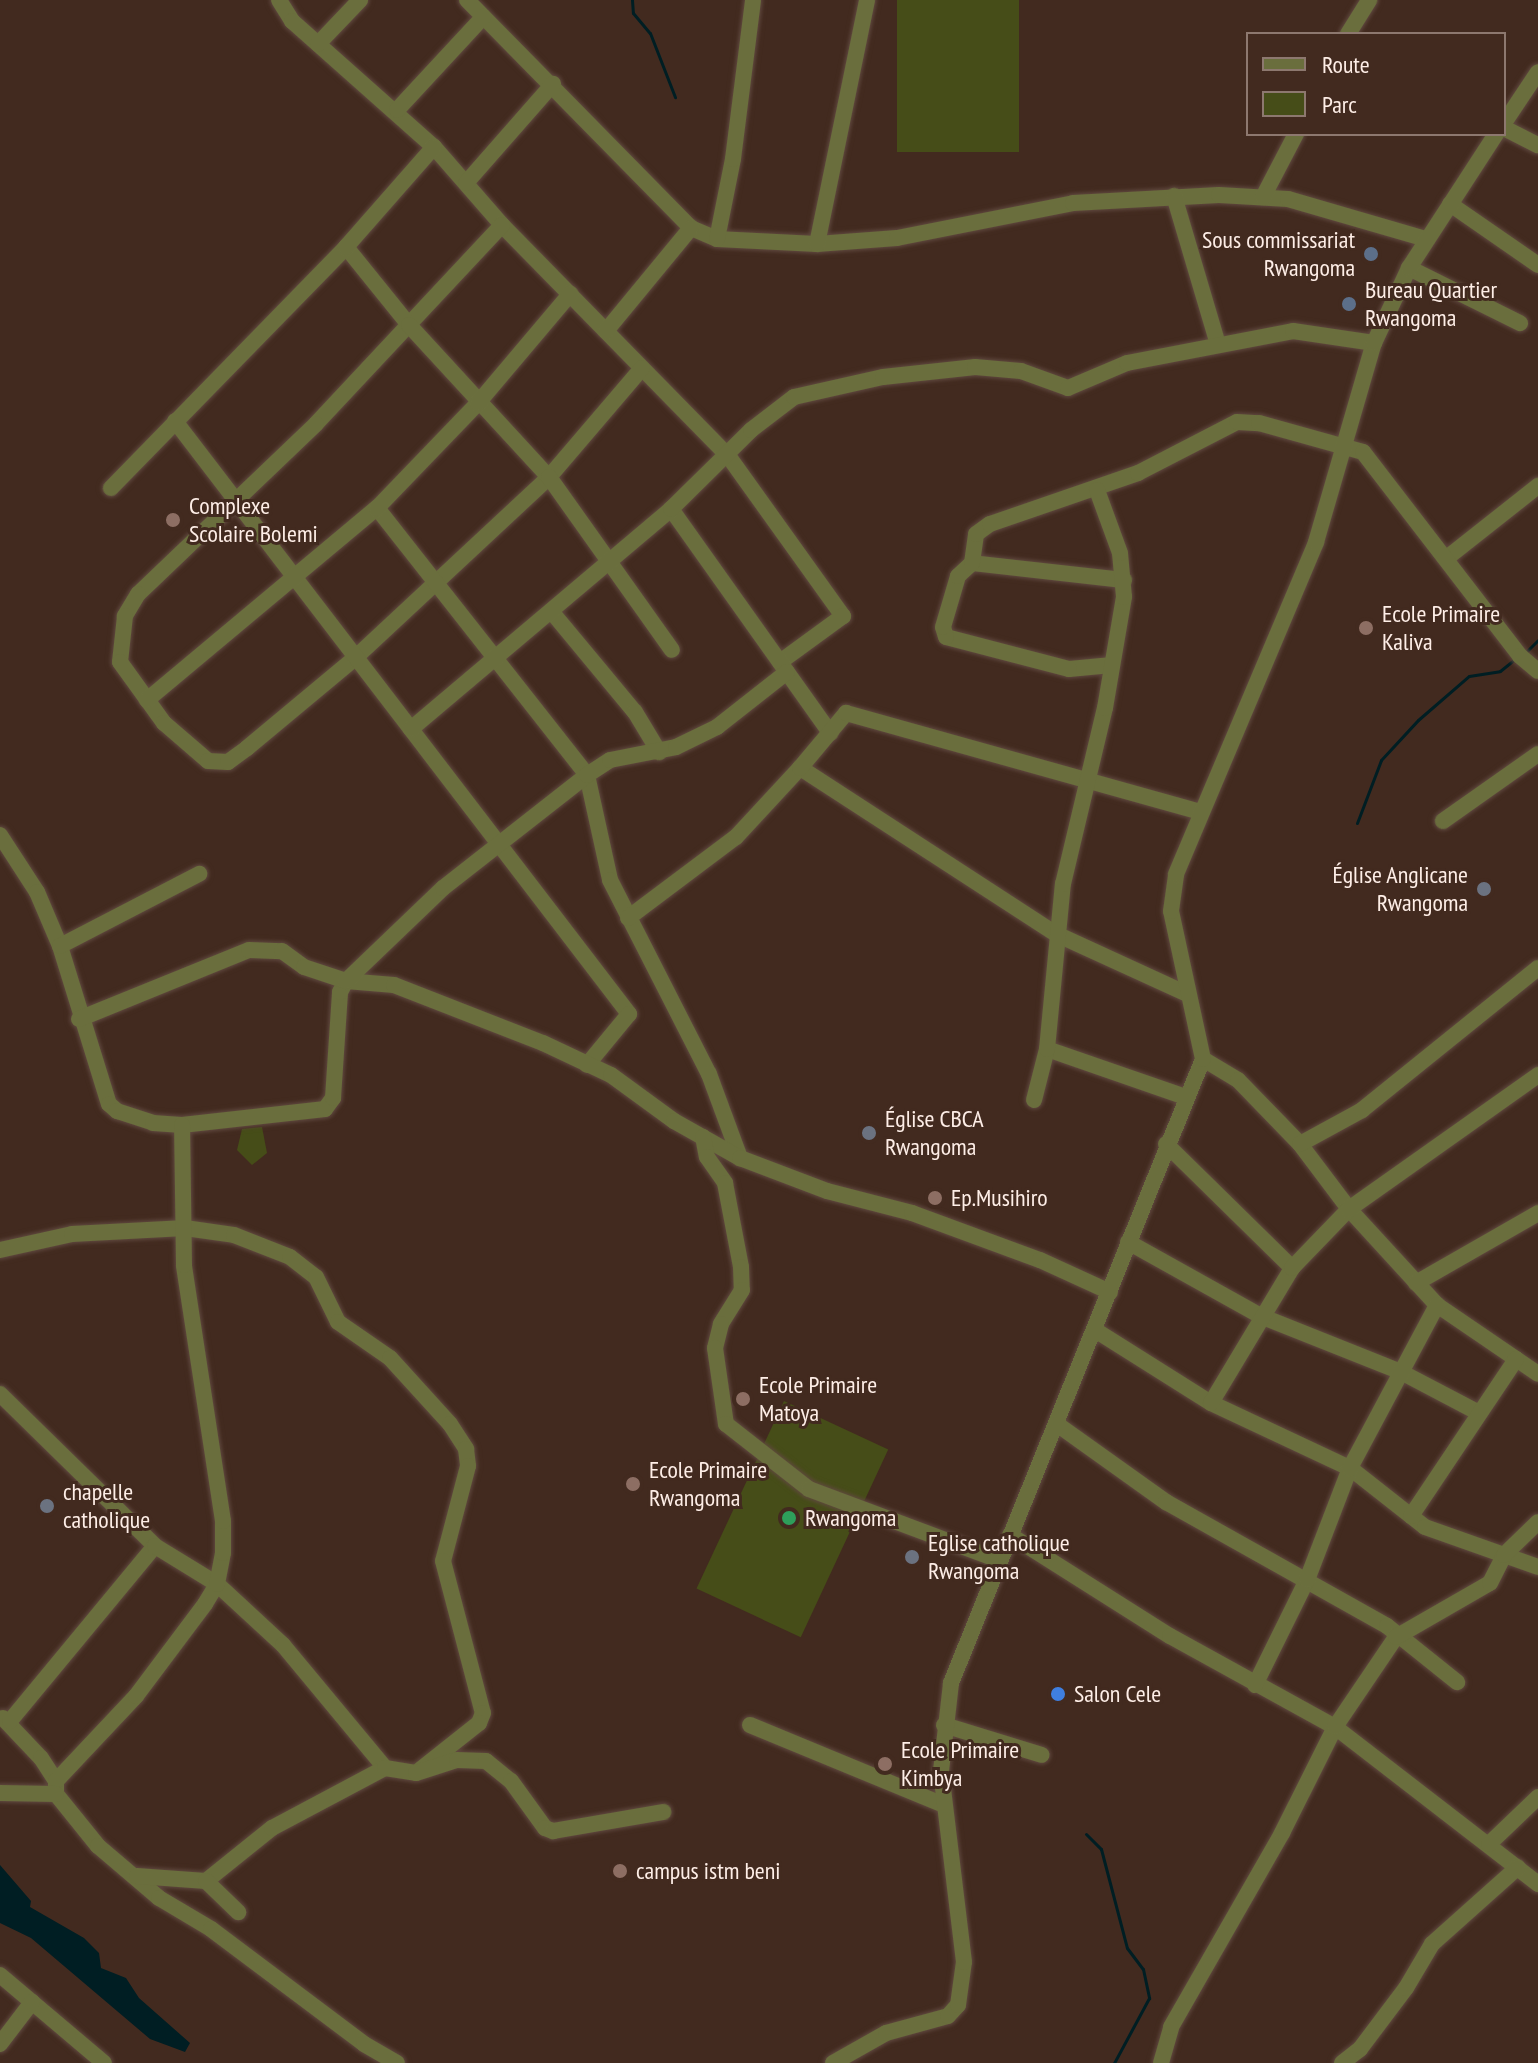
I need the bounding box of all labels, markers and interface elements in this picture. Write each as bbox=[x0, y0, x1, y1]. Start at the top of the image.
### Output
legend bbox=[1246, 32, 1506, 136]
text: Route bbox=[1322, 49, 1370, 80]
text: Parc bbox=[1322, 89, 1357, 120]
place label: Sous commissariat Rwangoma bbox=[1202, 226, 1355, 282]
marker: Sous commissariat Rwangoma bbox=[1362, 245, 1380, 263]
place label: Bureau Quartier Rwangoma bbox=[1365, 276, 1497, 332]
marker: Bureau Quartier Rwangoma bbox=[1340, 295, 1358, 313]
place label: Complexe Scolaire Bolemi bbox=[189, 492, 318, 548]
marker: Complexe Scolaire Bolemi bbox=[164, 511, 182, 529]
place label: Ecole Primaire Kaliva bbox=[1382, 600, 1500, 656]
marker: Ecole Primaire Kaliva bbox=[1357, 619, 1375, 637]
place label: Église Anglicane Rwangoma bbox=[1332, 861, 1468, 917]
marker: Église Anglicane Rwangoma bbox=[1475, 880, 1493, 898]
place label: Église CBCA Rwangoma bbox=[885, 1105, 984, 1161]
marker: Église CBCA Rwangoma bbox=[860, 1124, 878, 1142]
place label: Ep.Musihiro bbox=[951, 1184, 1048, 1212]
marker: Ep.Musihiro bbox=[926, 1189, 944, 1207]
place label: Ecole Primaire Matoya bbox=[759, 1371, 877, 1427]
marker: Ecole Primaire Matoya bbox=[734, 1390, 752, 1408]
place label: Ecole Primaire Rwangoma bbox=[649, 1456, 767, 1512]
marker: Ecole Primaire Rwangoma bbox=[624, 1475, 642, 1493]
place label: chapelle catholique bbox=[63, 1478, 150, 1534]
marker: chapelle catholique bbox=[38, 1497, 56, 1515]
place label: Rwangoma bbox=[805, 1504, 896, 1532]
marker: Rwangoma bbox=[780, 1509, 798, 1527]
place label: Eglise catholique Rwangoma bbox=[928, 1529, 1070, 1585]
marker: Eglise catholique Rwangoma bbox=[903, 1548, 921, 1566]
place label: Salon Cele bbox=[1074, 1680, 1161, 1708]
marker: Salon Cele bbox=[1049, 1685, 1067, 1703]
place label: Ecole Primaire Kimbya bbox=[901, 1736, 1019, 1792]
marker: Ecole Primaire Kimbya bbox=[876, 1755, 894, 1773]
place label: campus istm beni bbox=[636, 1857, 781, 1885]
marker: campus istm beni bbox=[611, 1862, 629, 1880]

